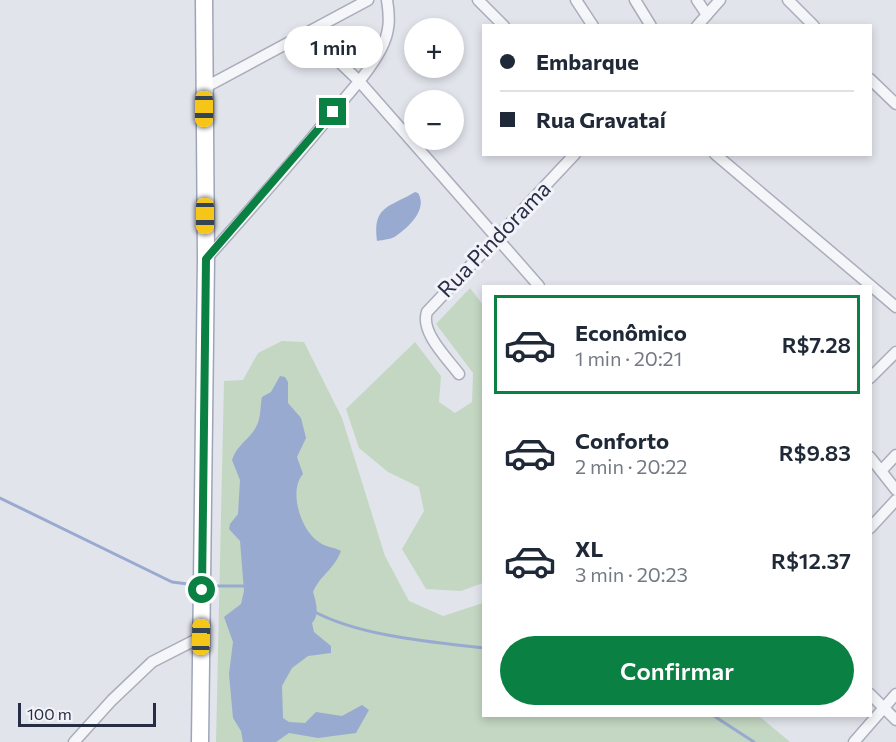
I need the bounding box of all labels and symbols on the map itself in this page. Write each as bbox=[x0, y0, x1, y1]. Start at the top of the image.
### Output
callout: 1 min bbox=[284, 25, 382, 67]
car bbox=[195, 91, 213, 127]
route end bbox=[319, 98, 346, 125]
street label: Rua Pindorama bbox=[431, 175, 556, 302]
car bbox=[196, 198, 214, 234]
route start bbox=[188, 576, 215, 603]
car bbox=[192, 619, 210, 655]
scale bar bbox=[18, 700, 156, 728]

